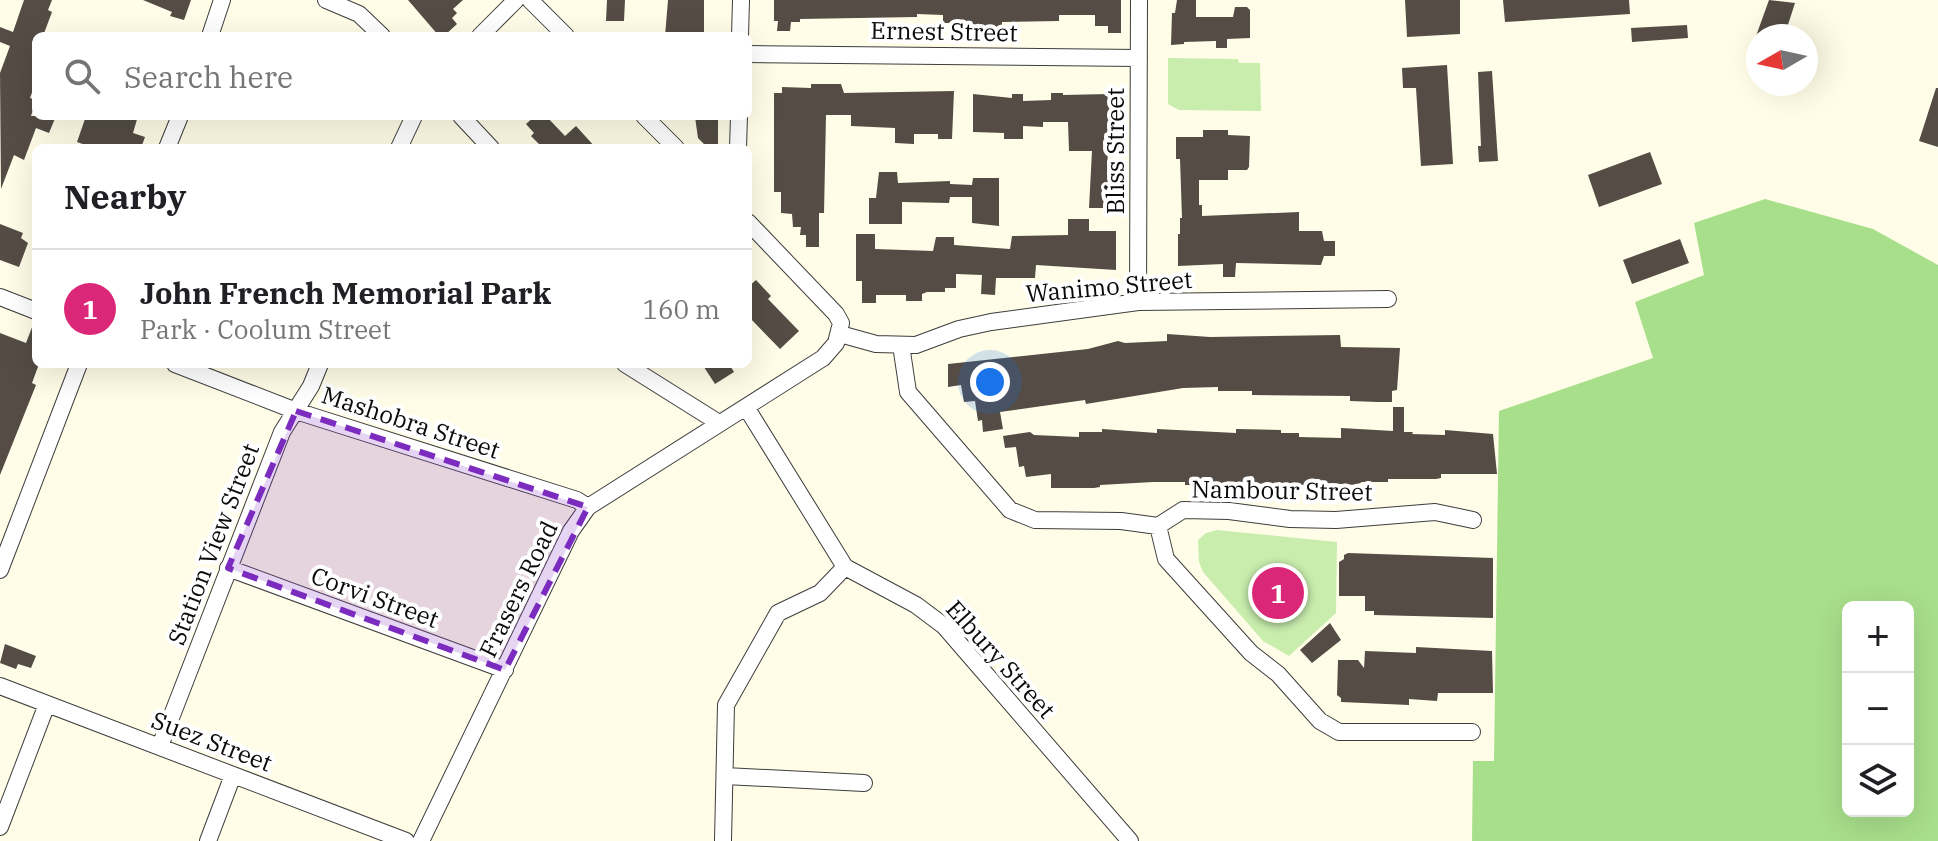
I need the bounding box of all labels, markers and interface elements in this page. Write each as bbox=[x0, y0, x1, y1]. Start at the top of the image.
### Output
street label: Ernest Street bbox=[870, 14, 1018, 48]
north arrow bbox=[1746, 24, 1818, 96]
search box bbox=[32, 32, 752, 120]
icon: search bbox=[60, 54, 104, 98]
text: Search here bbox=[124, 57, 293, 96]
street label: Bliss Street bbox=[1099, 87, 1131, 215]
text: Nearby bbox=[64, 174, 186, 218]
street label: Wanimo Street bbox=[1024, 263, 1194, 309]
text: John French Memorial Park bbox=[140, 273, 551, 312]
text: 1 bbox=[82, 292, 98, 326]
text: 160 m bbox=[642, 292, 720, 326]
text: Park · Coolum Street bbox=[140, 312, 391, 346]
your location bbox=[970, 362, 1010, 402]
street label: Mashobra Street bbox=[318, 378, 504, 466]
street label: Station View Street bbox=[160, 439, 266, 649]
street label: Nambour Street bbox=[1191, 472, 1373, 508]
street label: Frasers Road bbox=[471, 516, 565, 662]
street label: Corvi Street bbox=[307, 559, 443, 635]
pin: 1 bbox=[1252, 563, 1304, 623]
street label: Elbury Street bbox=[939, 593, 1063, 725]
map controls bbox=[1842, 601, 1914, 817]
button: + bbox=[1842, 601, 1914, 673]
button: − bbox=[1842, 673, 1914, 745]
street label: Suez Street bbox=[147, 703, 277, 779]
button: layers bbox=[1842, 745, 1914, 817]

